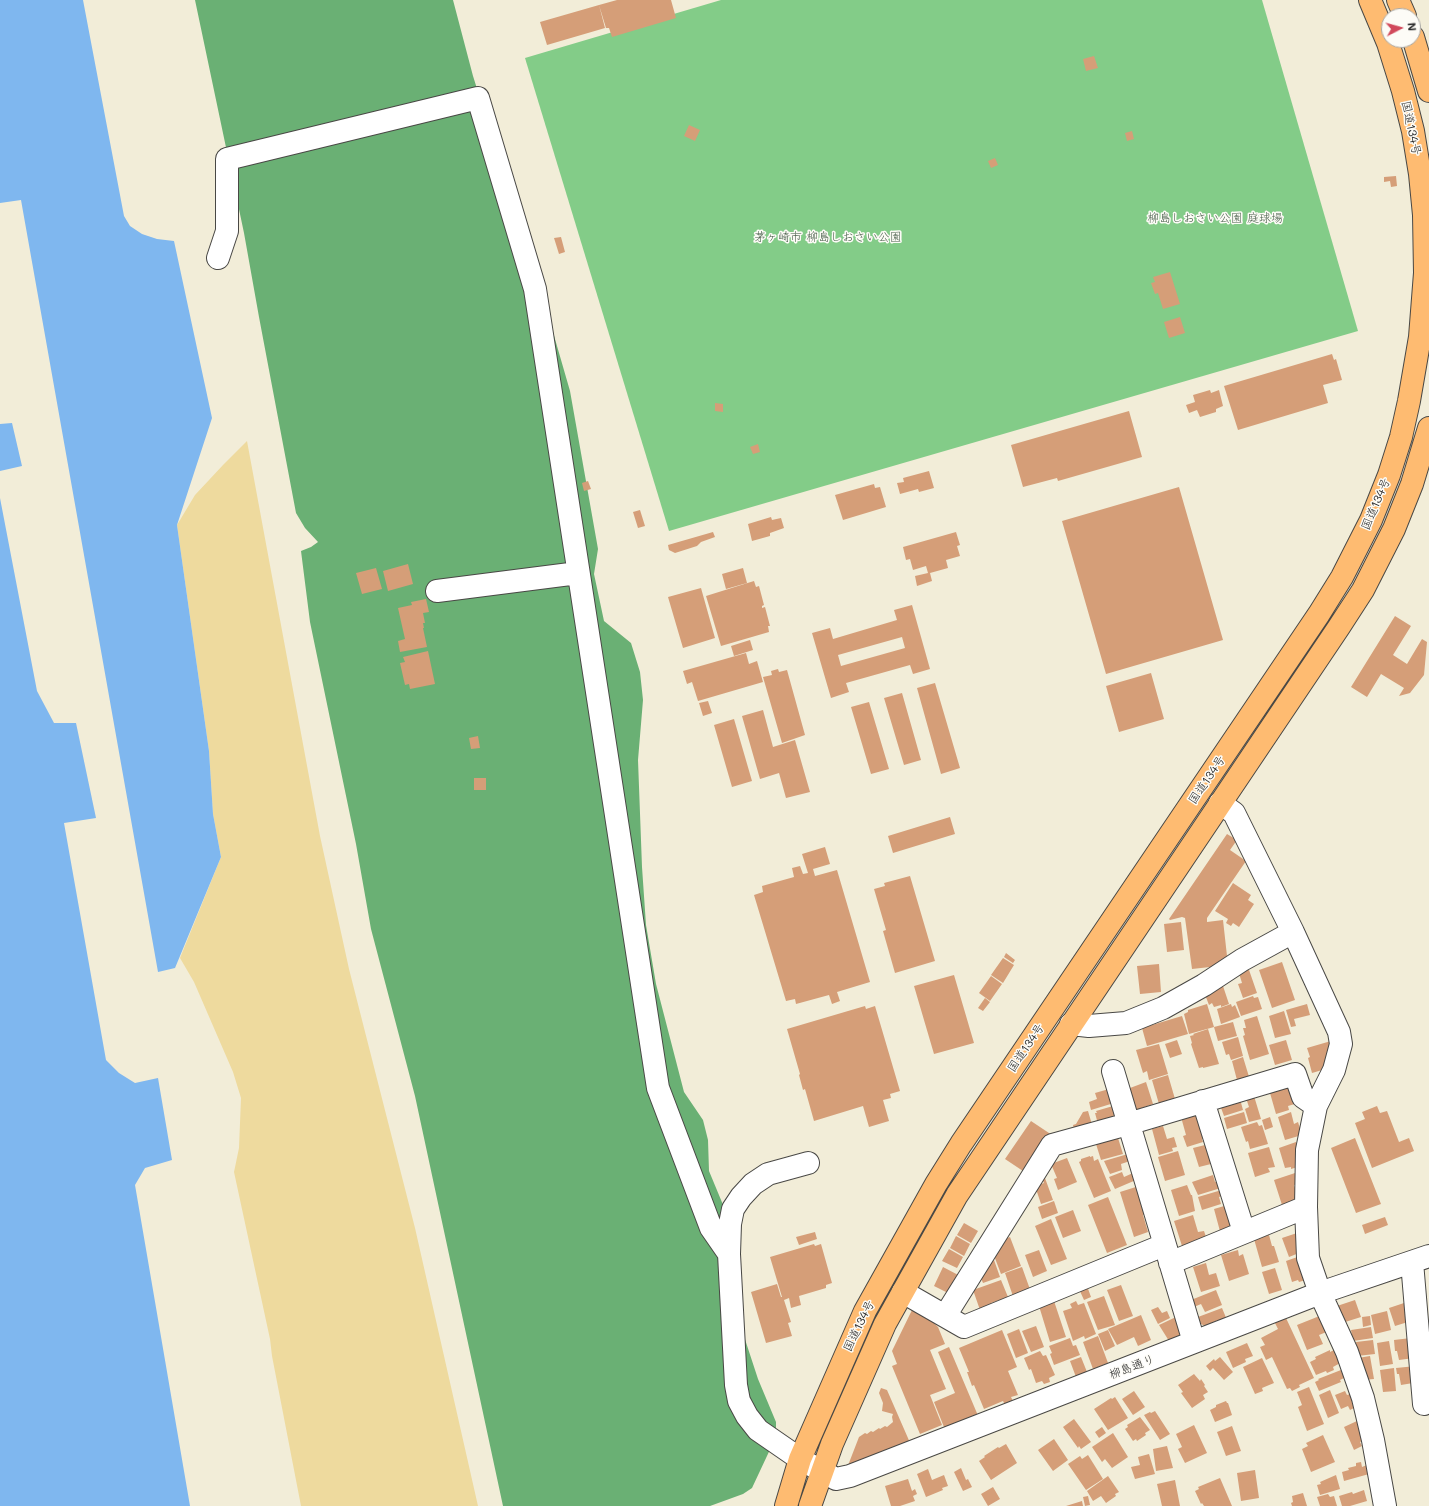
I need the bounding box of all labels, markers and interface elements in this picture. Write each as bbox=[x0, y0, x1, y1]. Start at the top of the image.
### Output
north arrow bbox=[1381, 8, 1421, 48]
text: N bbox=[1405, 22, 1420, 32]
street label: 国道134号 bbox=[1398, 99, 1424, 157]
park label: 柳島しおさい公園 庭球場 bbox=[1147, 211, 1283, 225]
park label: 茅ヶ崎市 柳島しおさい公園 bbox=[754, 230, 902, 244]
street label: 国道134号 bbox=[1359, 476, 1393, 532]
street label: 国道134号 bbox=[1186, 753, 1228, 807]
street label: 国道134号 bbox=[1005, 1021, 1047, 1075]
street label: 国道134号 bbox=[840, 1298, 878, 1354]
street label: 柳島通り bbox=[1107, 1352, 1157, 1382]

